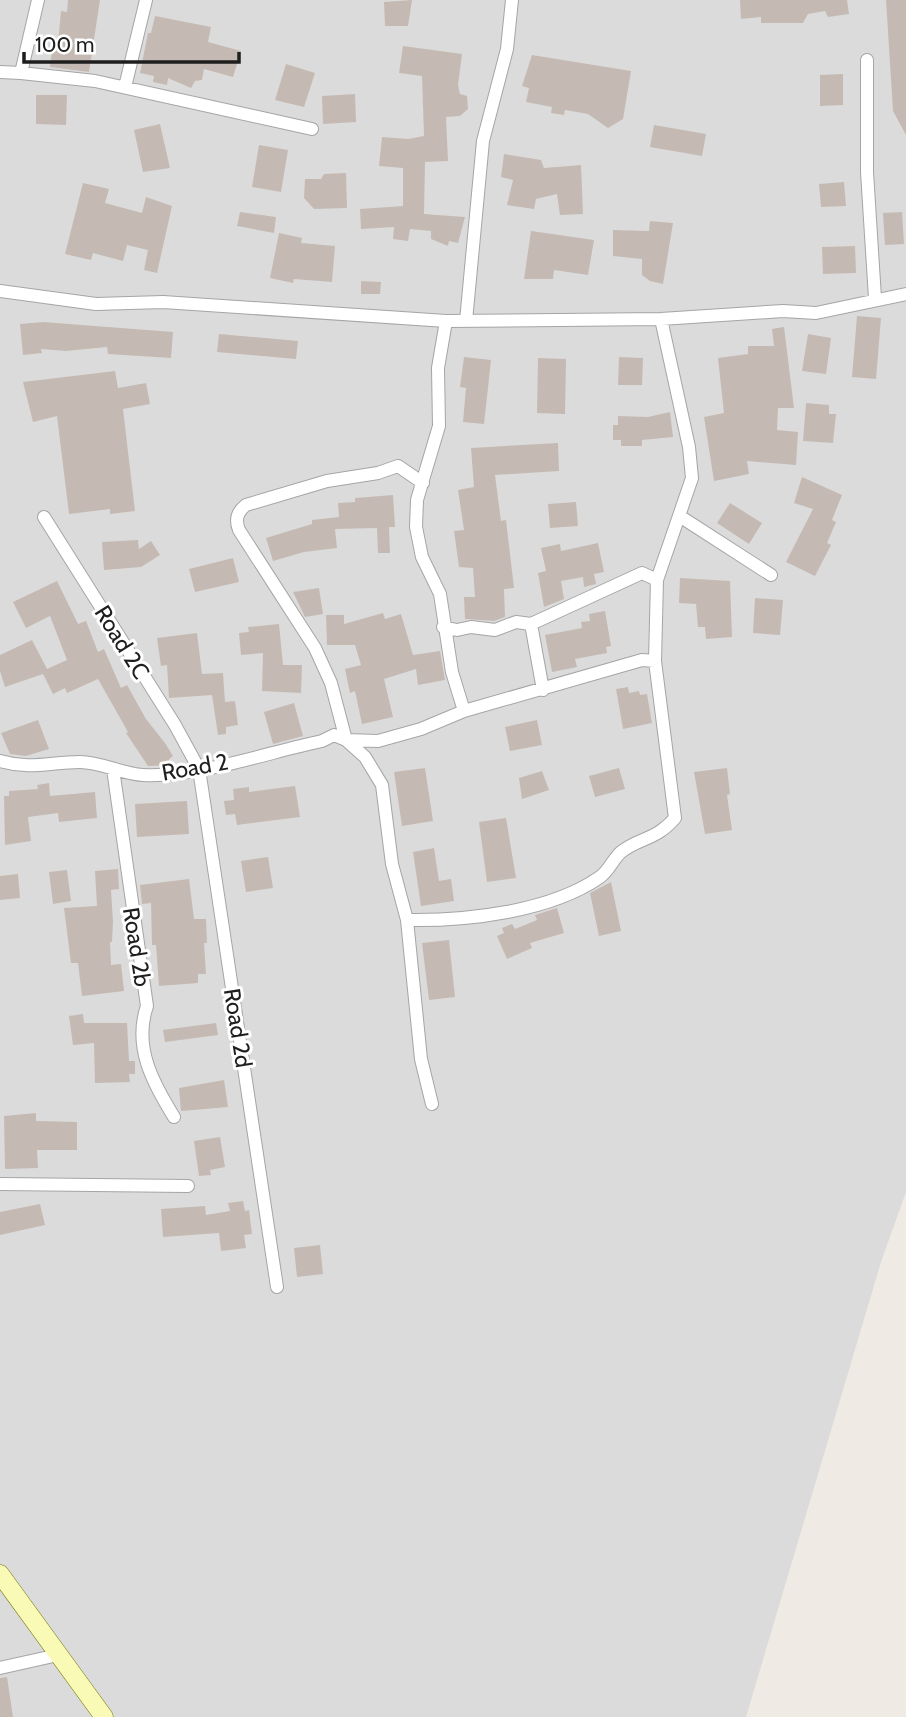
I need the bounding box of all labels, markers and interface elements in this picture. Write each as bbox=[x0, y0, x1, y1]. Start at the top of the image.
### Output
scale bar bbox=[24, 21, 240, 65]
text: 100 m bbox=[35, 32, 94, 57]
street label: Road 2C bbox=[89, 600, 155, 684]
street label: Road 2 bbox=[160, 747, 230, 787]
street label: Road 2b bbox=[117, 905, 157, 989]
street label: Road 2d bbox=[218, 986, 258, 1070]

